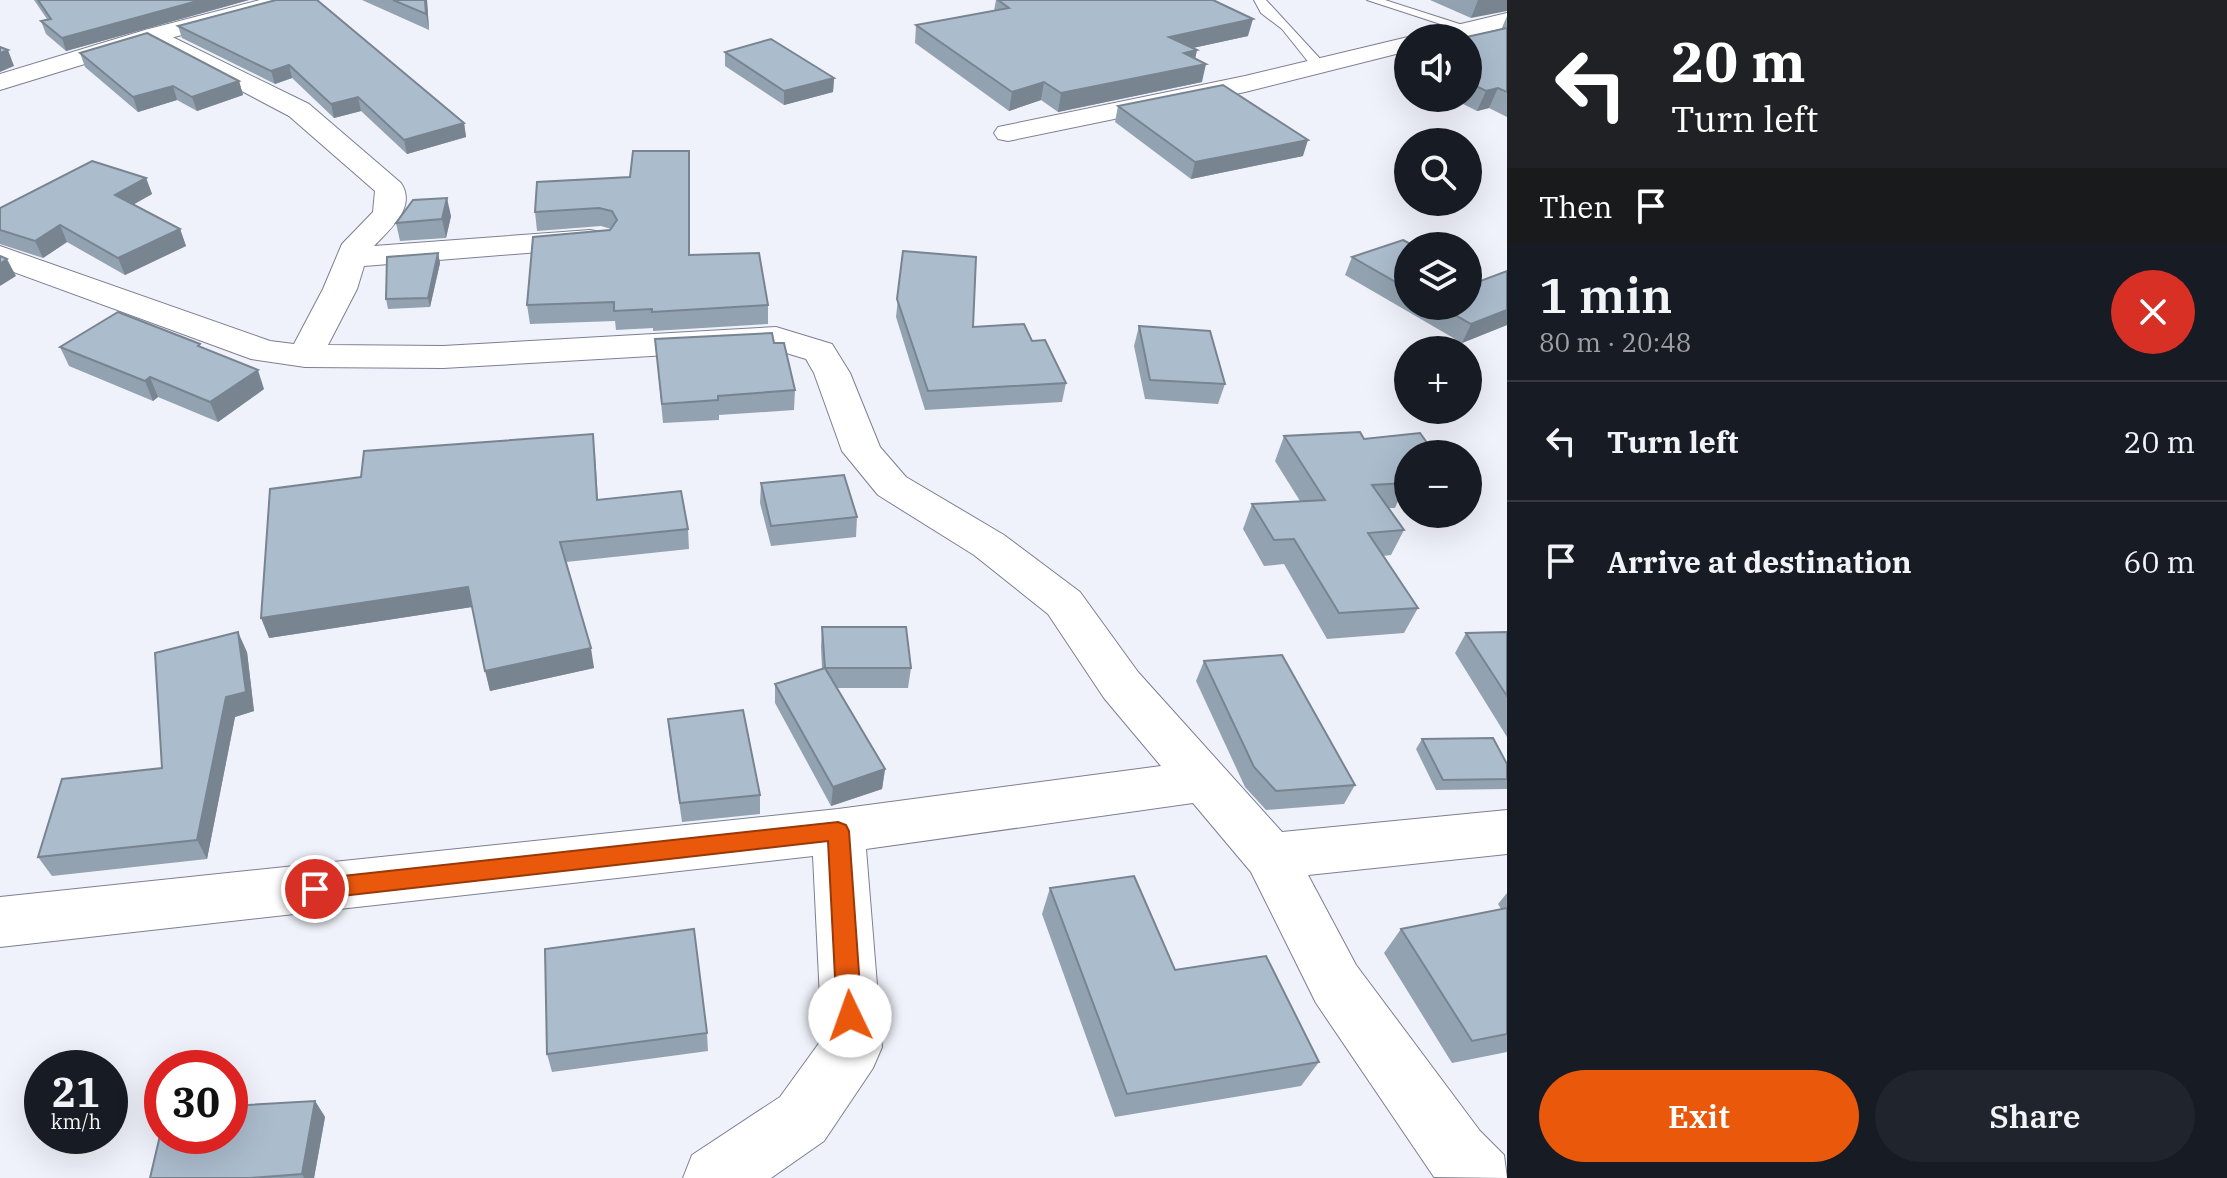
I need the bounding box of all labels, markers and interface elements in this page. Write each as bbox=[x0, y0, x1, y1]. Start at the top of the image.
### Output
map controls bbox=[1394, 24, 1482, 528]
button: sound bbox=[1394, 24, 1482, 112]
text: 20 m bbox=[1671, 25, 1806, 97]
icon: left bbox=[1539, 32, 1643, 136]
text: Turn left bbox=[1671, 95, 1818, 142]
button: search bbox=[1394, 128, 1482, 216]
icon: arrive bbox=[1629, 184, 1673, 228]
text: Then bbox=[1539, 187, 1613, 226]
button: layers bbox=[1394, 232, 1482, 320]
text: 1 min bbox=[1539, 264, 1672, 326]
button: close bbox=[2111, 270, 2195, 354]
text: 80 m · 20:48 bbox=[1539, 325, 1691, 359]
button: + bbox=[1394, 336, 1482, 424]
icon: left bbox=[1539, 419, 1583, 463]
text: Turn left bbox=[1607, 422, 1739, 461]
text: 20 m bbox=[2123, 422, 2195, 461]
button: − bbox=[1394, 440, 1482, 528]
icon: arrive bbox=[1539, 539, 1583, 583]
text: Arrive at destination bbox=[1607, 542, 1912, 581]
text: 60 m bbox=[2123, 542, 2195, 581]
pin bbox=[281, 855, 349, 923]
icon: arrive bbox=[293, 867, 337, 911]
position arrow bbox=[808, 974, 892, 1058]
speed limit sign: 30 bbox=[144, 1050, 248, 1154]
text: 21 bbox=[52, 1066, 100, 1118]
button: Exit bbox=[1539, 1070, 1859, 1162]
button: Share bbox=[1875, 1070, 2195, 1162]
text: km/h bbox=[51, 1108, 101, 1135]

